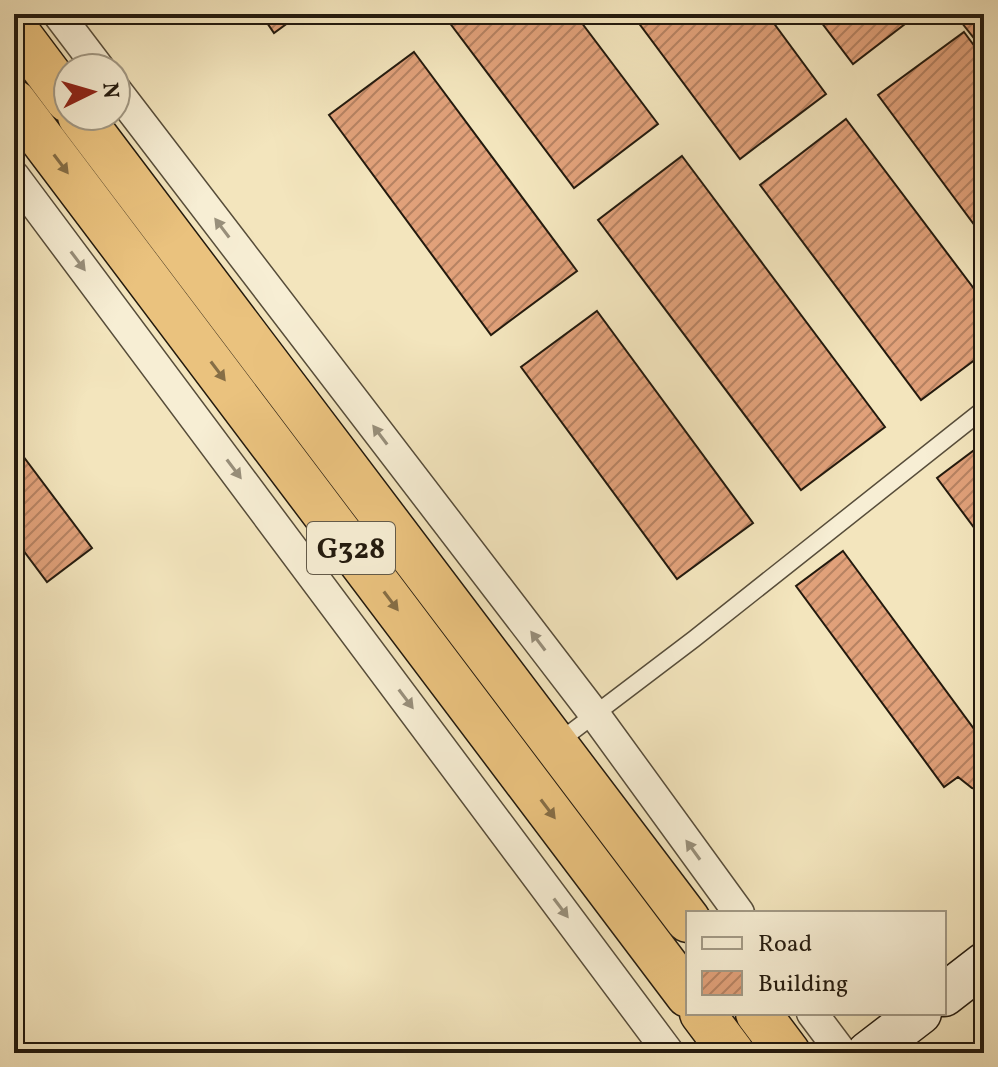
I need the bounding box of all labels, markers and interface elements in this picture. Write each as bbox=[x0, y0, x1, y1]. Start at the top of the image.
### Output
north arrow bbox=[52, 52, 132, 132]
text: N bbox=[93, 81, 126, 100]
one-way arrow bbox=[53, 153, 69, 175]
one-way arrow bbox=[215, 218, 231, 238]
one-way arrow bbox=[69, 251, 85, 271]
one-way arrow bbox=[209, 361, 225, 382]
one-way arrow bbox=[373, 425, 389, 445]
one-way arrow bbox=[225, 459, 241, 479]
road number: G328 bbox=[307, 522, 395, 574]
one-way arrow bbox=[383, 591, 398, 612]
one-way arrow bbox=[531, 631, 547, 651]
one-way arrow bbox=[398, 689, 414, 710]
one-way arrow bbox=[539, 799, 555, 819]
one-way arrow bbox=[686, 840, 702, 860]
one-way arrow bbox=[553, 898, 569, 918]
legend bbox=[686, 911, 946, 1015]
text: Road bbox=[758, 928, 812, 962]
text: Building bbox=[758, 968, 848, 1002]

